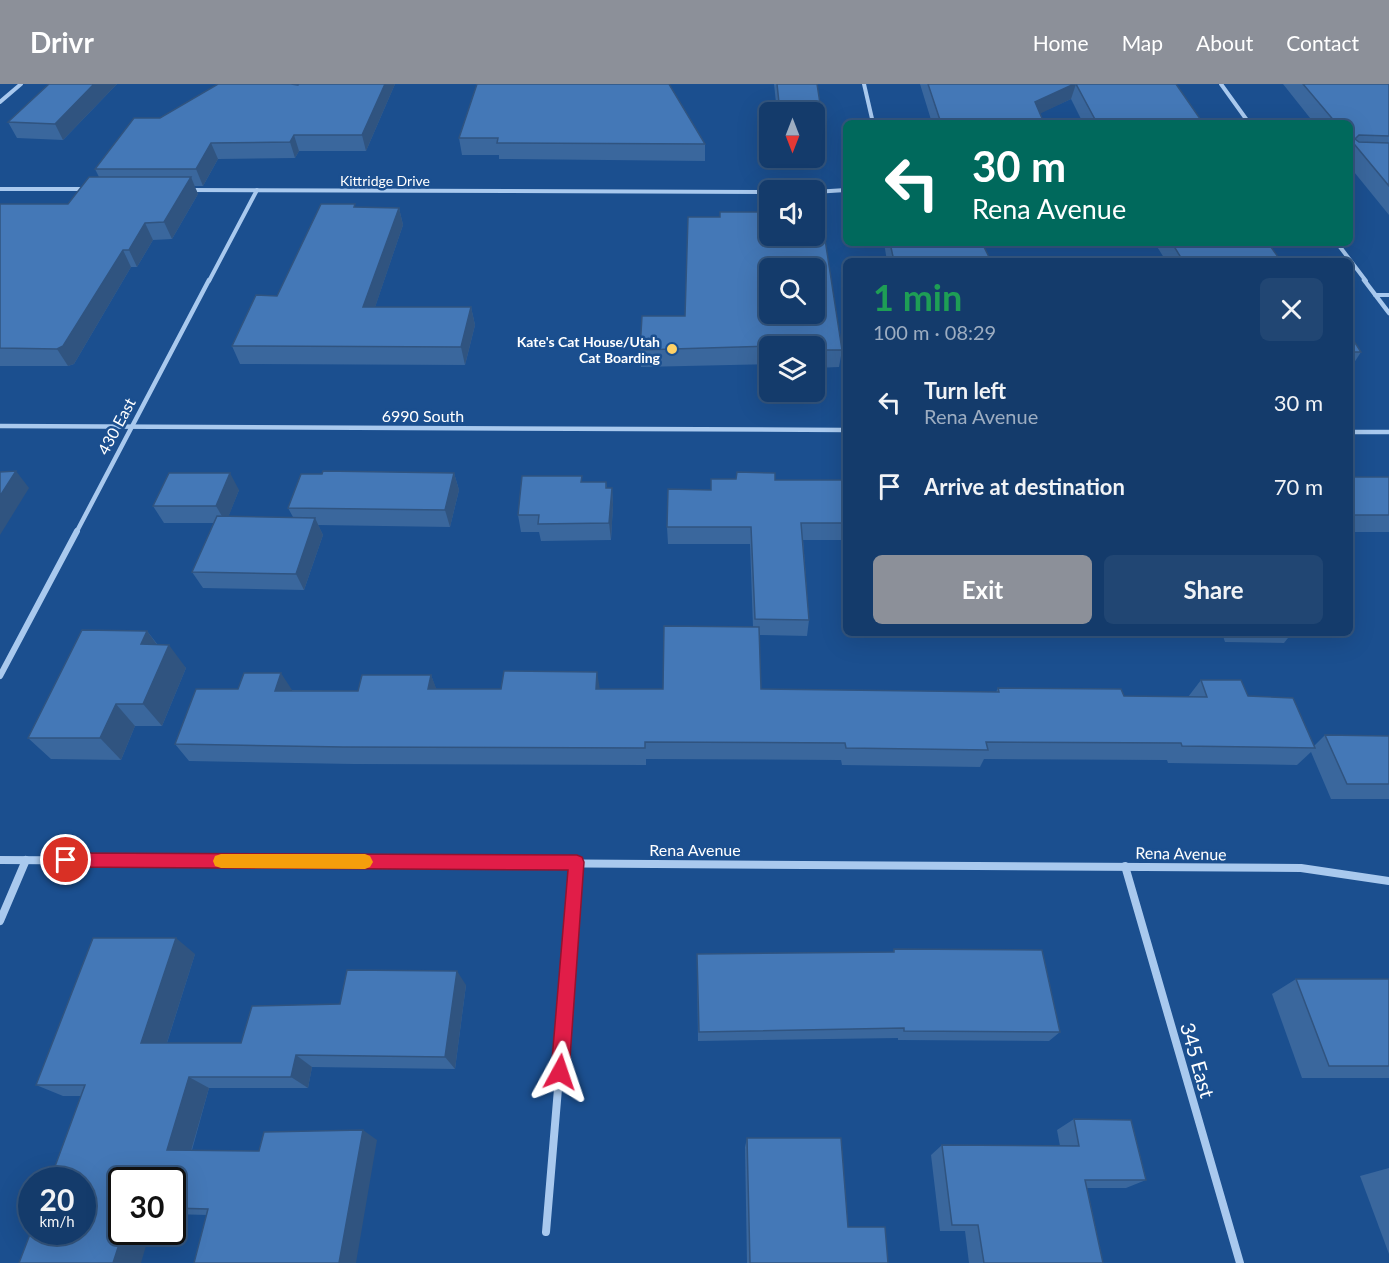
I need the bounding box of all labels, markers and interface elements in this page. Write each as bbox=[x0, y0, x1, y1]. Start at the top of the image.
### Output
text: Drivr bbox=[30, 25, 94, 59]
text: Home bbox=[1033, 30, 1089, 55]
text: Map bbox=[1122, 30, 1163, 55]
text: About bbox=[1196, 30, 1253, 55]
text: Contact bbox=[1286, 30, 1359, 55]
north arrow bbox=[759, 102, 825, 168]
map controls bbox=[759, 102, 825, 402]
text: 30 m bbox=[972, 141, 1066, 191]
icon: left bbox=[873, 144, 951, 222]
street label: Kittridge Drive bbox=[340, 172, 430, 189]
button: sound bbox=[759, 180, 825, 246]
text: Rena Avenue bbox=[972, 192, 1126, 225]
button: search bbox=[759, 258, 825, 324]
text: 1 min bbox=[873, 275, 962, 319]
button: close bbox=[1260, 278, 1323, 341]
text: 100 m · 08:29 bbox=[873, 320, 996, 344]
place label: Kate's Cat House/Utah Cat Boarding bbox=[517, 333, 661, 366]
button: layers bbox=[759, 336, 825, 402]
marker: Kate's Cat House/Utah Cat Boarding bbox=[665, 342, 679, 356]
text: Turn left bbox=[924, 377, 1006, 404]
icon: left bbox=[873, 386, 906, 419]
text: 30 m bbox=[1274, 389, 1323, 416]
street label: 430 East bbox=[93, 394, 139, 458]
text: Rena Avenue bbox=[924, 404, 1038, 428]
street label: 6990 South bbox=[382, 406, 464, 425]
icon: arrive bbox=[873, 470, 906, 503]
text: Arrive at destination bbox=[924, 473, 1125, 500]
text: 70 m bbox=[1274, 473, 1323, 500]
button: Exit bbox=[873, 555, 1092, 624]
button: Share bbox=[1104, 555, 1323, 624]
pin bbox=[40, 834, 91, 885]
street label: Rena Avenue bbox=[649, 840, 741, 859]
icon: arrive bbox=[49, 843, 82, 876]
street label: Rena Avenue bbox=[1135, 843, 1227, 863]
street label: 345 East bbox=[1176, 1020, 1220, 1100]
position arrow bbox=[528, 1040, 592, 1104]
speed limit sign: 30 bbox=[108, 1167, 186, 1245]
text: 20 bbox=[40, 1181, 74, 1217]
text: km/h bbox=[39, 1212, 75, 1230]

